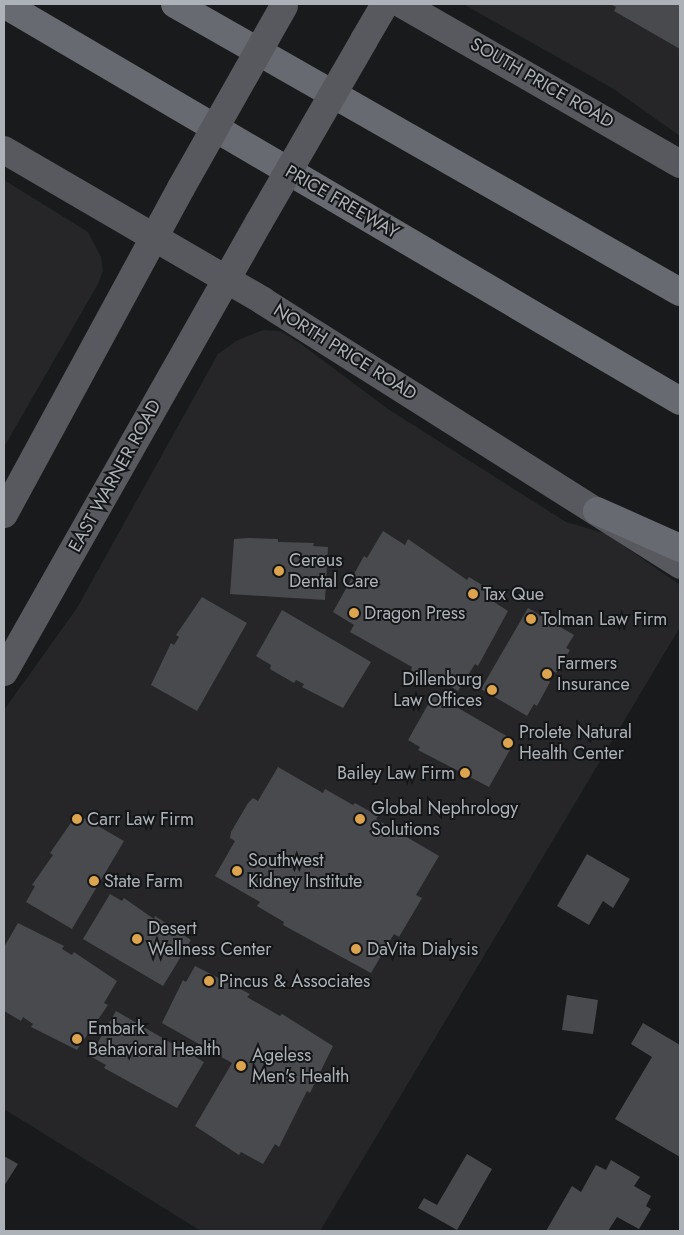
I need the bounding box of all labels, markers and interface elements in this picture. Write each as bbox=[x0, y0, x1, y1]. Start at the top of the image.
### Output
street label: SOUTH PRICE ROAD bbox=[467, 33, 617, 133]
street label: PRICE FREEWAY bbox=[281, 161, 403, 243]
street label: NORTH PRICE ROAD bbox=[269, 299, 421, 405]
street label: EAST WARNER ROAD bbox=[64, 396, 166, 556]
place label: Cereus Dental Care bbox=[289, 550, 379, 592]
marker: Cereus Dental Care bbox=[273, 565, 285, 577]
place label: Tax Que bbox=[483, 583, 544, 605]
marker: Tax Que bbox=[467, 588, 479, 600]
place label: Dragon Press bbox=[364, 602, 465, 624]
marker: Dragon Press bbox=[348, 607, 360, 619]
place label: Tolman Law Firm bbox=[541, 608, 667, 630]
marker: Tolman Law Firm bbox=[525, 613, 537, 625]
place label: Farmers Insurance bbox=[557, 653, 630, 696]
marker: Farmers Insurance bbox=[541, 668, 553, 680]
place label: Dillenburg Law Offices bbox=[393, 669, 482, 712]
marker: Dillenburg Law Offices bbox=[486, 684, 498, 696]
place label: Prolete Natural Health Center bbox=[519, 722, 632, 764]
marker: Prolete Natural Health Center bbox=[501, 736, 515, 750]
place label: Bailey Law Firm bbox=[337, 762, 455, 784]
marker: Bailey Law Firm bbox=[459, 767, 471, 779]
place label: Global Nephrology Solutions bbox=[371, 798, 518, 841]
place label: Carr Law Firm bbox=[87, 808, 194, 830]
marker: Global Nephrology Solutions bbox=[353, 812, 367, 826]
marker: Carr Law Firm bbox=[71, 813, 83, 825]
place label: Southwest Kidney Institute bbox=[248, 850, 362, 892]
marker: Southwest Kidney Institute bbox=[230, 864, 244, 878]
place label: State Farm bbox=[104, 870, 183, 892]
marker: State Farm bbox=[88, 875, 100, 887]
place label: Desert Wellness Center bbox=[148, 918, 271, 961]
marker: Desert Wellness Center bbox=[130, 932, 144, 946]
place label: DaVita Dialysis bbox=[367, 938, 478, 960]
marker: DaVita Dialysis bbox=[349, 942, 363, 956]
place label: Pincus & Associates bbox=[219, 970, 370, 992]
marker: Pincus & Associates bbox=[203, 975, 215, 987]
place label: Embark Behavioral Health bbox=[88, 1018, 221, 1060]
marker: Embark Behavioral Health bbox=[70, 1032, 84, 1046]
place label: Ageless Men's Health bbox=[252, 1045, 349, 1088]
marker: Ageless Men's Health bbox=[234, 1059, 248, 1073]

